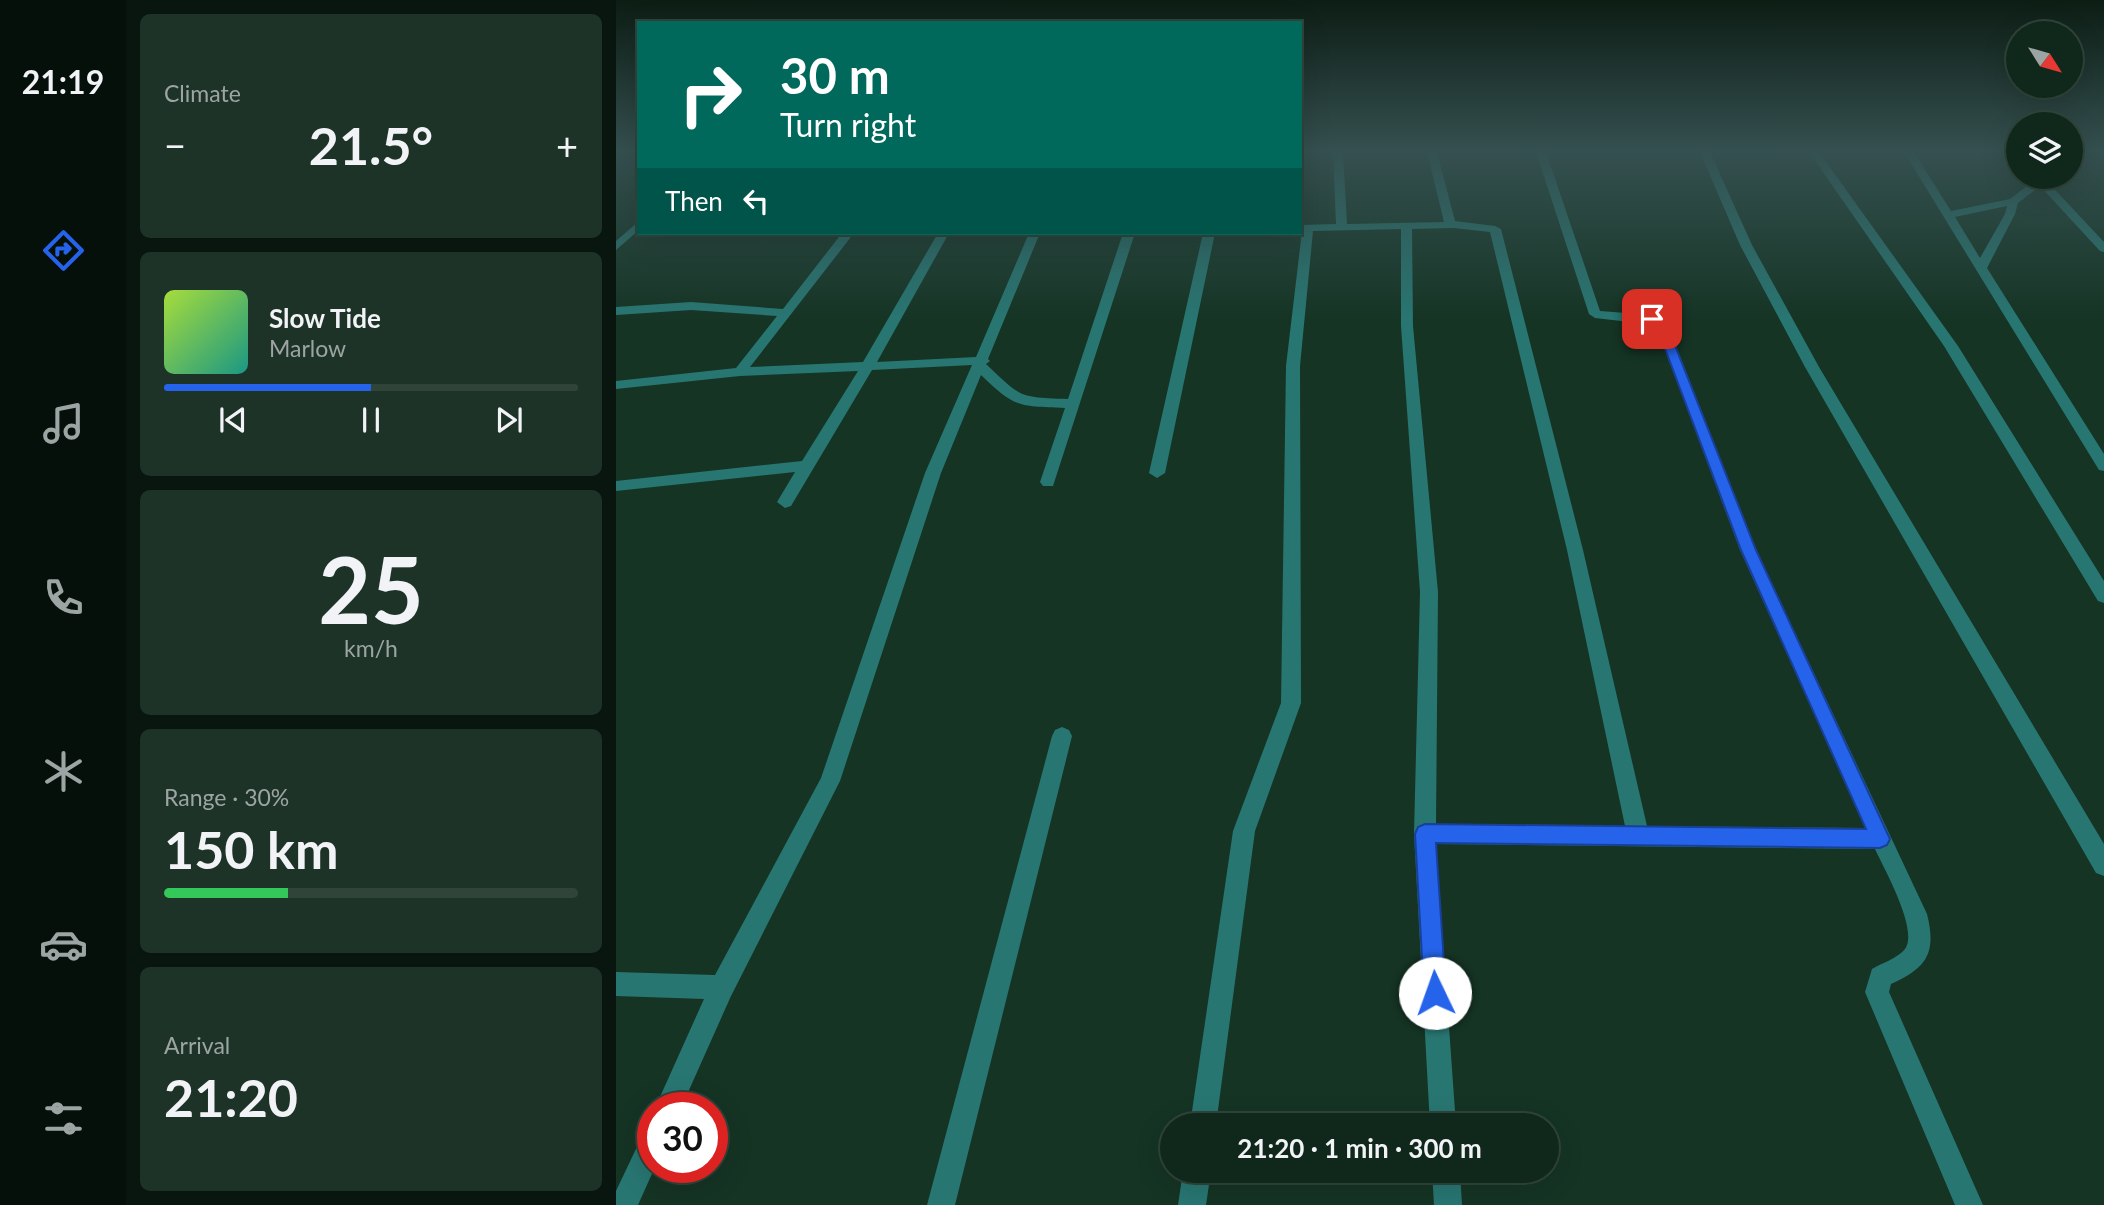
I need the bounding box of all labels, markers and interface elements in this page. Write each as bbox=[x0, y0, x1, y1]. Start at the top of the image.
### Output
north arrow bbox=[2006, 21, 2082, 98]
map controls bbox=[2006, 21, 2083, 189]
text: 30 m bbox=[780, 46, 890, 104]
icon: right bbox=[665, 49, 756, 140]
text: 21:19 bbox=[22, 62, 104, 101]
text: Climate bbox=[164, 79, 241, 107]
text: Turn right bbox=[780, 105, 916, 144]
button: layers bbox=[2006, 112, 2083, 189]
text: 21.5° bbox=[309, 114, 433, 176]
text: − bbox=[164, 122, 186, 168]
text: + bbox=[556, 122, 578, 168]
icon: left bbox=[737, 182, 775, 220]
text: Then bbox=[665, 185, 723, 217]
icon: directions bbox=[39, 226, 88, 275]
pin bbox=[1622, 289, 1682, 349]
icon: arrive bbox=[1633, 300, 1671, 338]
text: Slow Tide bbox=[269, 302, 381, 334]
text: Marlow bbox=[269, 334, 346, 362]
icon: music bbox=[39, 399, 88, 448]
icon: previous bbox=[214, 401, 252, 439]
icon: pause bbox=[352, 401, 390, 439]
icon: next bbox=[490, 401, 528, 439]
text: 25 bbox=[318, 534, 424, 643]
icon: phone bbox=[39, 573, 88, 622]
text: km/h bbox=[344, 634, 398, 662]
icon: climate bbox=[39, 747, 88, 796]
text: Range · 30% bbox=[164, 783, 289, 811]
text: 150 km bbox=[164, 818, 338, 880]
icon: car bbox=[39, 920, 88, 969]
position arrow bbox=[1398, 956, 1472, 1030]
text: Arrival bbox=[164, 1031, 230, 1059]
text: 21:20 bbox=[164, 1066, 298, 1128]
speed limit sign: 30 bbox=[637, 1092, 728, 1183]
icon: filters bbox=[39, 1094, 88, 1143]
text: 21:20 · 1 min · 300 m bbox=[1237, 1132, 1482, 1164]

